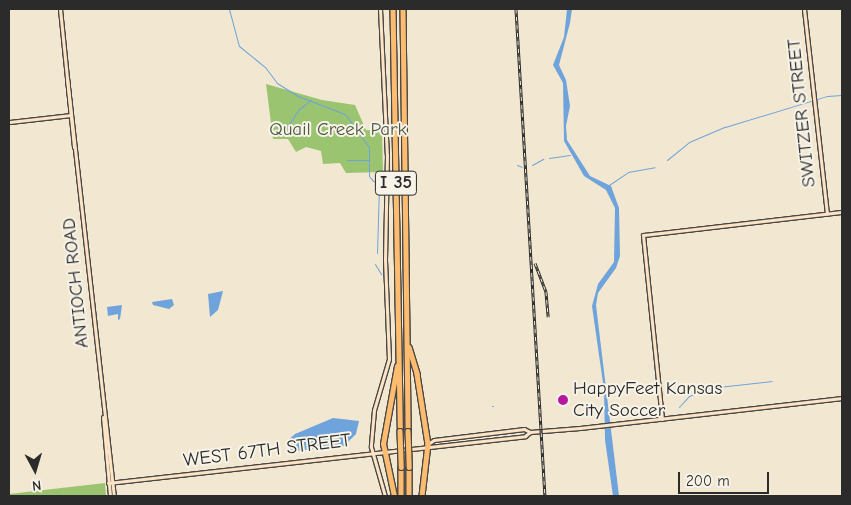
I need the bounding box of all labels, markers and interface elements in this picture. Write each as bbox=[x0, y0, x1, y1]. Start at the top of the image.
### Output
street label: SWITZER STREET bbox=[783, 38, 821, 188]
park label: Quail Creek Park bbox=[269, 119, 407, 141]
road number: I 35 bbox=[375, 168, 417, 198]
street label: ANTIOCH ROAD bbox=[58, 217, 94, 349]
place label: HappyFeet Kansas City Soccer bbox=[573, 378, 722, 422]
marker: HappyFeet Kansas City Soccer bbox=[557, 394, 569, 406]
street label: WEST 67TH STREET bbox=[182, 429, 352, 473]
north arrow bbox=[10, 445, 60, 495]
scale bar bbox=[681, 462, 772, 494]
text: 200 m bbox=[686, 472, 730, 490]
text: N bbox=[31, 476, 42, 494]

